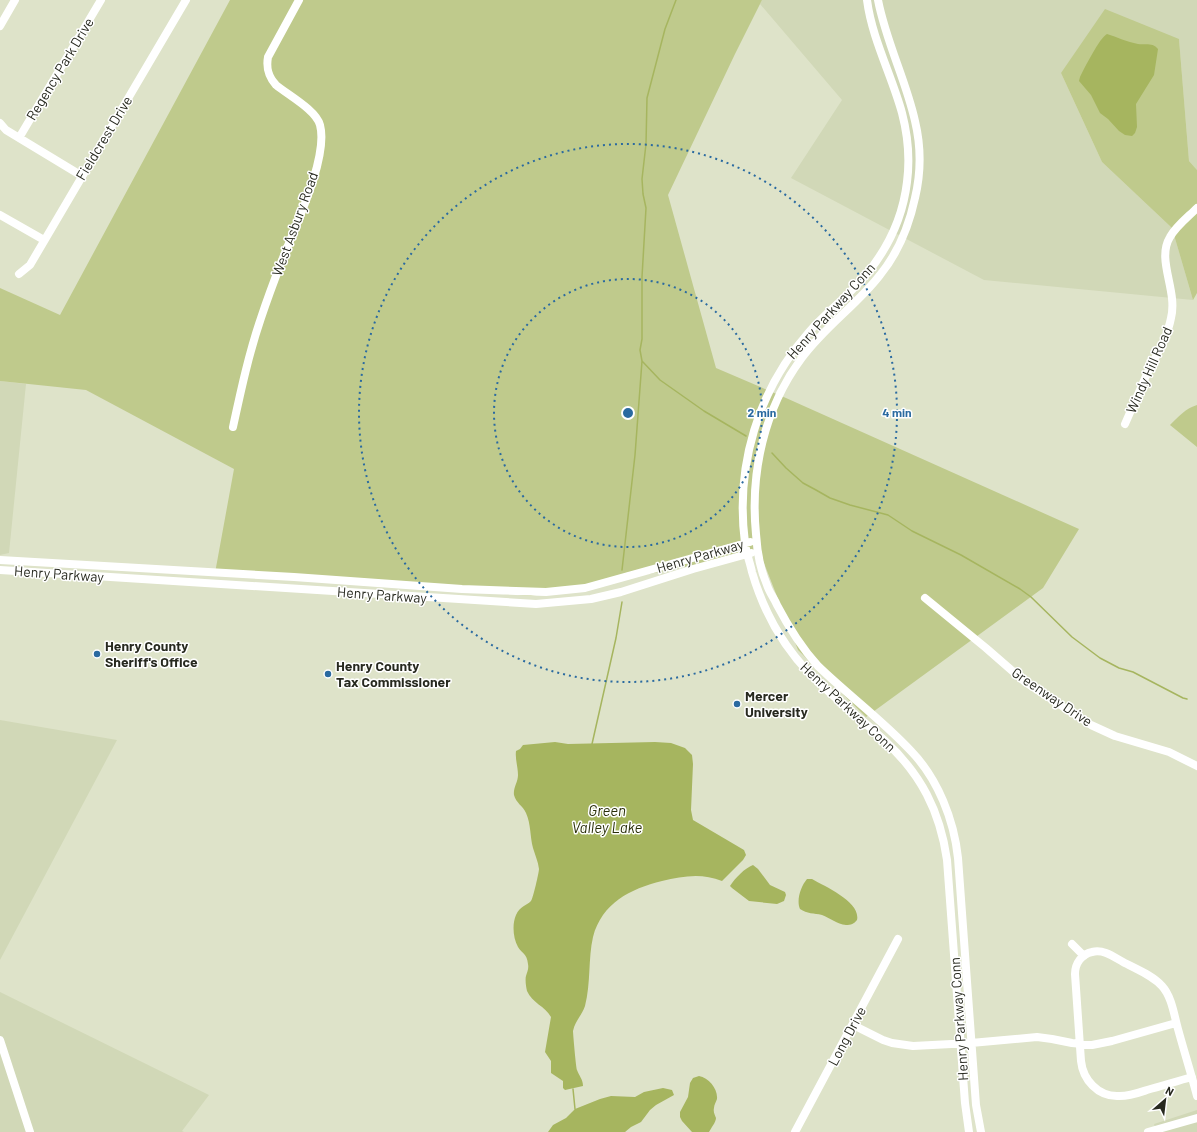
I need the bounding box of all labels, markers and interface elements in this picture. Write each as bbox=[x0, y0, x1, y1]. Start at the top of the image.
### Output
street label: Regency Park Drive bbox=[22, 14, 97, 123]
street label: Fieldcrest Drive bbox=[72, 93, 135, 183]
street label: West Asbury Road bbox=[268, 169, 321, 278]
street label: Henry Parkway Conn bbox=[783, 259, 878, 362]
street label: Windy Hill Road bbox=[1122, 324, 1175, 416]
text: 2 min bbox=[748, 405, 776, 419]
text: 4 min bbox=[882, 405, 912, 419]
centre of rings bbox=[621, 406, 635, 420]
street label: Henry Parkway bbox=[654, 535, 746, 576]
street label: Henry Parkway bbox=[14, 562, 105, 585]
street label: Henry Parkway bbox=[337, 583, 428, 606]
place label: Henry County Sheriff's Office bbox=[105, 637, 198, 670]
marker: Henry County Sheriff's Office bbox=[92, 649, 102, 659]
place label: Henry County Tax Commissioner bbox=[336, 657, 451, 690]
street label: Henry Parkway Conn bbox=[797, 658, 899, 755]
street label: Greenway Drive bbox=[1009, 663, 1096, 730]
marker: Henry County Tax Commissioner bbox=[323, 669, 333, 679]
place label: Mercer University bbox=[745, 687, 808, 720]
marker: Mercer University bbox=[732, 699, 742, 709]
water label: Green Valley Lake bbox=[572, 801, 643, 836]
street label: Henry Parkway Conn bbox=[946, 957, 971, 1081]
street label: Long Drive bbox=[824, 1003, 869, 1068]
north arrow bbox=[1145, 1080, 1185, 1120]
text: N bbox=[1164, 1083, 1176, 1098]

